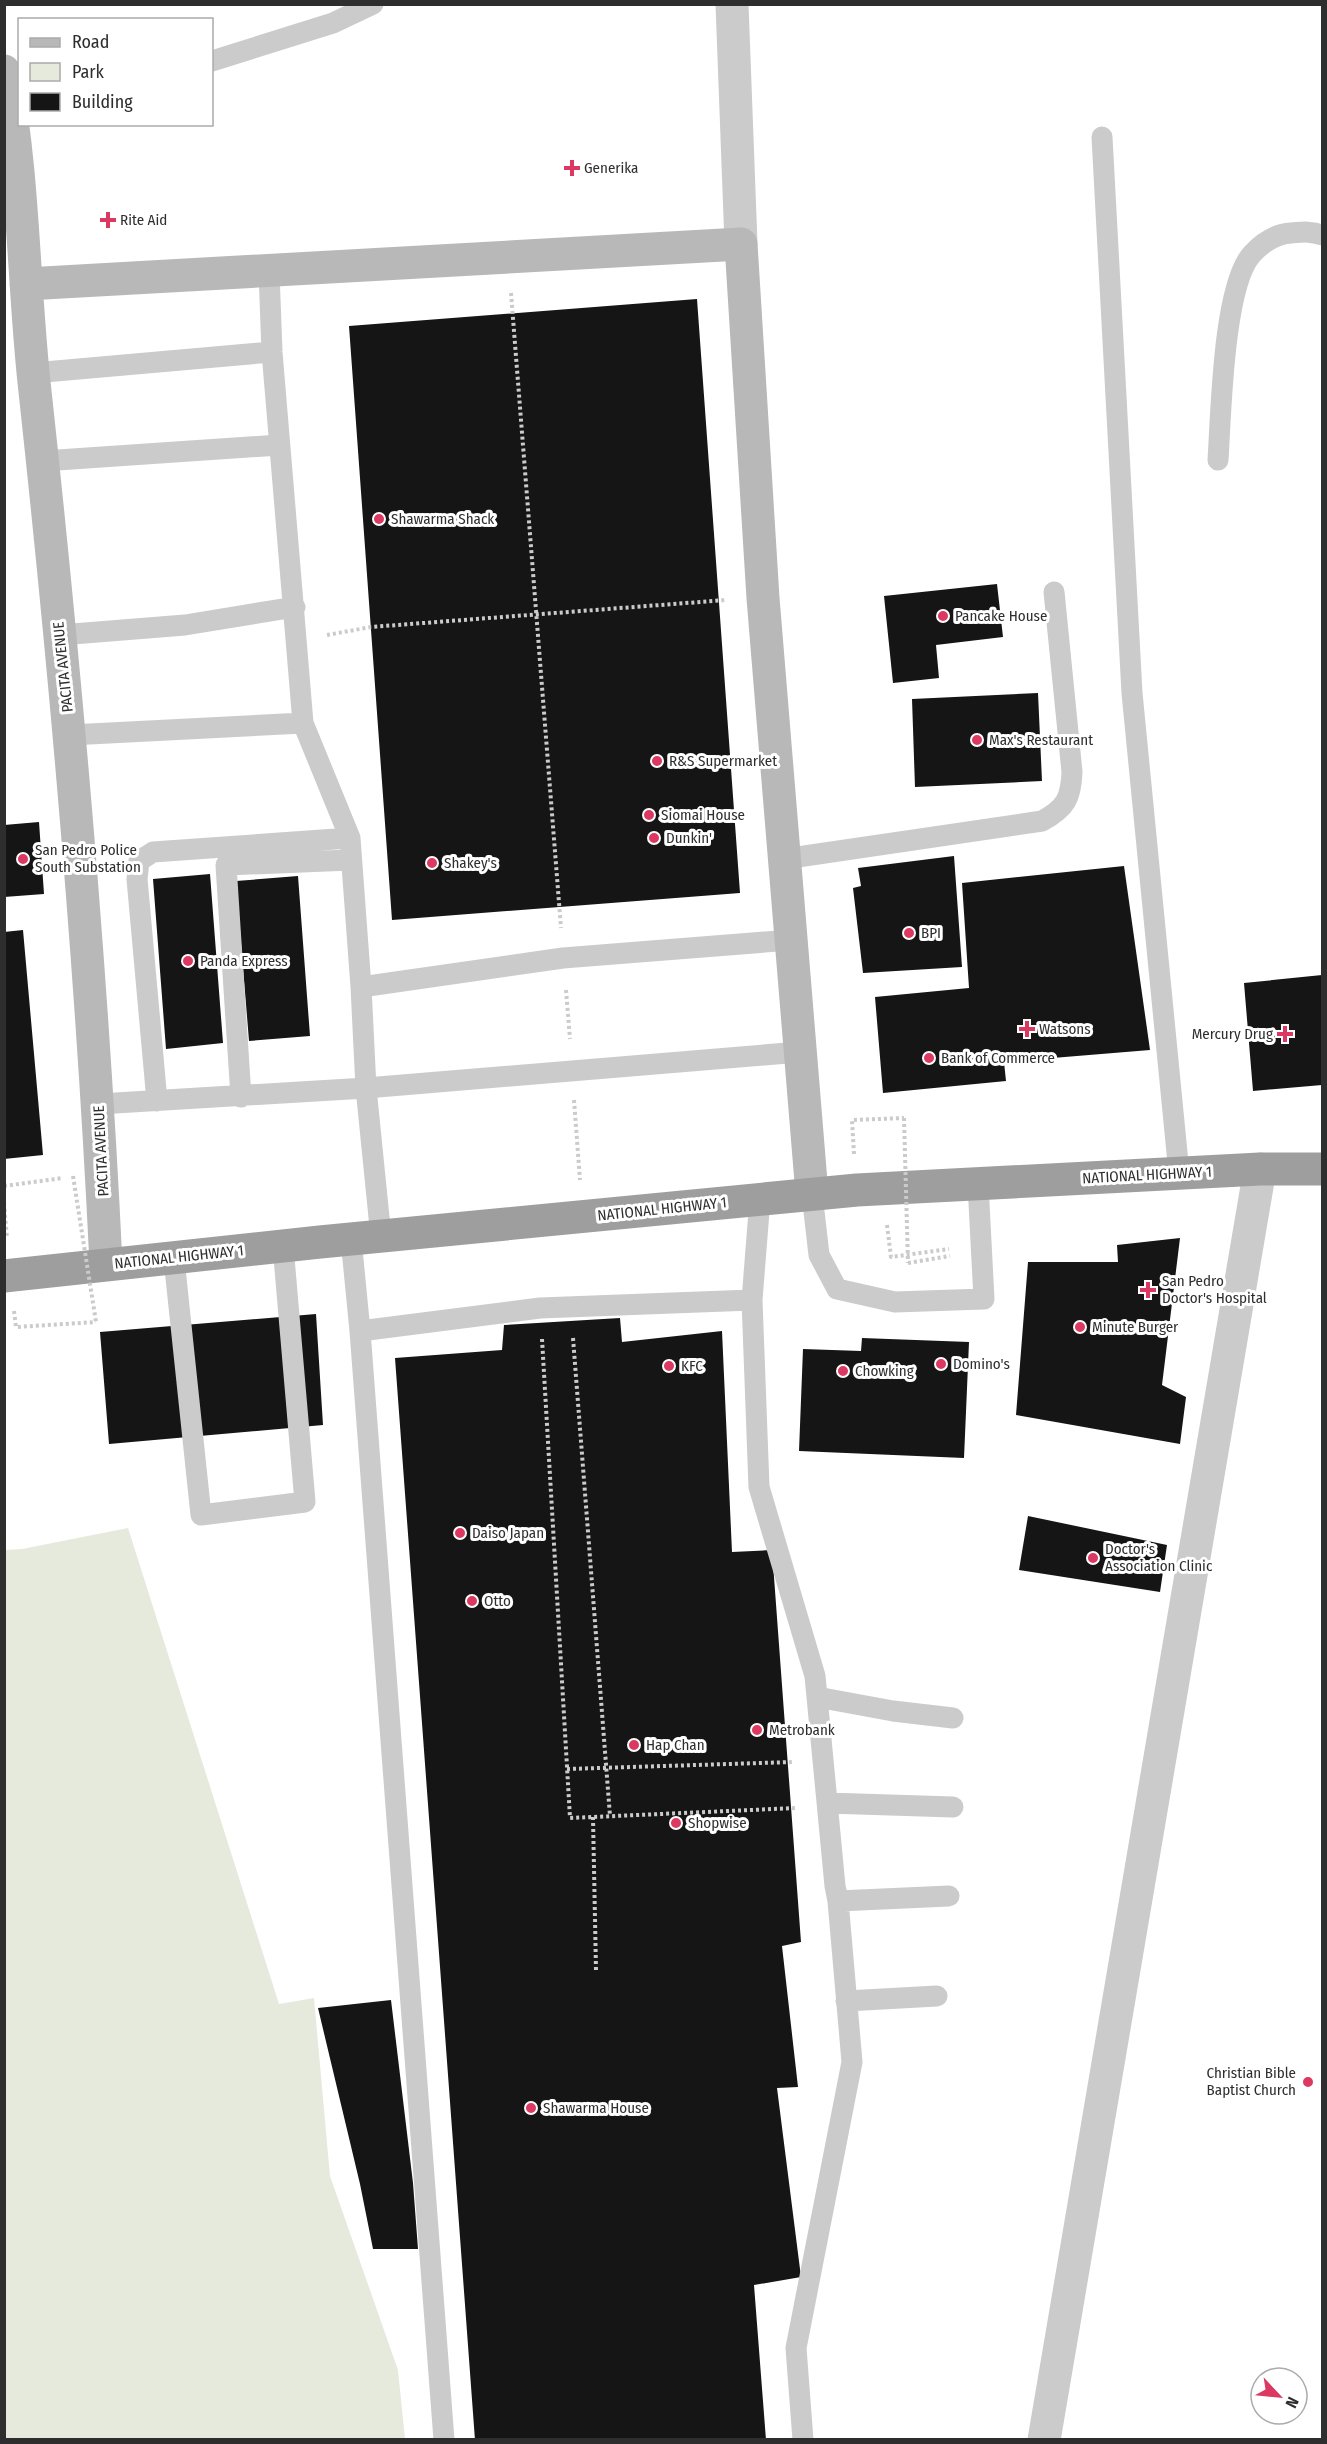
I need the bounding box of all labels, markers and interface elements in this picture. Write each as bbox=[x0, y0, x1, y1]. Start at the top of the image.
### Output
legend bbox=[18, 18, 213, 126]
text: Road bbox=[72, 31, 109, 53]
text: Park bbox=[72, 61, 105, 83]
text: Building bbox=[72, 91, 133, 113]
place label: Generika bbox=[584, 159, 638, 177]
marker: Generika bbox=[565, 161, 579, 175]
place label: Rite Aid bbox=[120, 211, 167, 229]
marker: Rite Aid bbox=[101, 213, 115, 227]
place label: Shawarma Shack bbox=[391, 510, 494, 528]
marker: Shawarma Shack bbox=[372, 512, 386, 526]
place label: Pancake House bbox=[955, 607, 1047, 625]
marker: Pancake House bbox=[936, 609, 950, 623]
street label: PACITA AVENUE bbox=[49, 621, 77, 713]
place label: Max's Restaurant bbox=[989, 731, 1093, 749]
marker: Max's Restaurant bbox=[970, 733, 984, 747]
place label: R&S Supermarket bbox=[669, 752, 777, 770]
marker: R&S Supermarket bbox=[650, 754, 664, 768]
place label: Siomai House bbox=[661, 806, 745, 824]
marker: Siomai House bbox=[642, 808, 656, 822]
place label: Dunkin' bbox=[666, 829, 712, 847]
marker: Dunkin' bbox=[647, 831, 661, 845]
place label: San Pedro Police South Substation bbox=[35, 841, 141, 876]
marker: San Pedro Police South Substation bbox=[16, 852, 30, 866]
place label: Shakey's bbox=[444, 854, 497, 872]
marker: Shakey's bbox=[425, 856, 439, 870]
place label: BPI bbox=[921, 924, 941, 942]
marker: BPI bbox=[902, 926, 916, 940]
place label: Panda Express bbox=[200, 952, 288, 970]
marker: Panda Express bbox=[181, 954, 195, 968]
place label: Watsons bbox=[1039, 1020, 1091, 1038]
marker: Watsons bbox=[1020, 1022, 1034, 1036]
place label: Mercury Drug bbox=[1192, 1025, 1273, 1043]
marker: Mercury Drug bbox=[1278, 1027, 1292, 1041]
place label: Bank of Commerce bbox=[941, 1049, 1055, 1067]
marker: Bank of Commerce bbox=[922, 1051, 936, 1065]
street label: PACITA AVENUE bbox=[90, 1105, 112, 1197]
street label: NATIONAL HIGHWAY 1 bbox=[1082, 1163, 1212, 1187]
street label: NATIONAL HIGHWAY 1 bbox=[597, 1193, 727, 1225]
street label: NATIONAL HIGHWAY 1 bbox=[114, 1241, 244, 1273]
place label: San Pedro Doctor's Hospital bbox=[1162, 1272, 1267, 1307]
marker: San Pedro Doctor's Hospital bbox=[1139, 1281, 1157, 1299]
place label: Minute Burger bbox=[1092, 1318, 1179, 1336]
marker: Minute Burger bbox=[1073, 1320, 1087, 1334]
place label: Domino's bbox=[953, 1355, 1010, 1373]
place label: KFC bbox=[681, 1357, 703, 1375]
marker: Domino's bbox=[934, 1357, 948, 1371]
marker: KFC bbox=[662, 1359, 676, 1373]
place label: Chowking bbox=[855, 1362, 914, 1380]
marker: Chowking bbox=[836, 1364, 850, 1378]
place label: Daiso Japan bbox=[472, 1524, 544, 1542]
marker: Daiso Japan bbox=[453, 1526, 467, 1540]
place label: Doctor's Association Clinic bbox=[1105, 1540, 1213, 1575]
marker: Doctor's Association Clinic bbox=[1086, 1551, 1100, 1565]
place label: Otto bbox=[484, 1592, 511, 1610]
marker: Otto bbox=[465, 1594, 479, 1608]
place label: Metrobank bbox=[769, 1721, 835, 1739]
marker: Metrobank bbox=[750, 1723, 764, 1737]
place label: Hap Chan bbox=[646, 1736, 705, 1754]
marker: Hap Chan bbox=[627, 1738, 641, 1752]
place label: Shopwise bbox=[688, 1814, 747, 1832]
marker: Shopwise bbox=[669, 1816, 683, 1830]
place label: Christian Bible Baptist Church bbox=[1206, 2064, 1296, 2099]
marker: Christian Bible Baptist Church bbox=[1301, 2075, 1315, 2089]
place label: Shawarma House bbox=[543, 2099, 649, 2117]
marker: Shawarma House bbox=[524, 2101, 538, 2115]
north arrow bbox=[1249, 2366, 1309, 2426]
text: N bbox=[1281, 2394, 1303, 2411]

